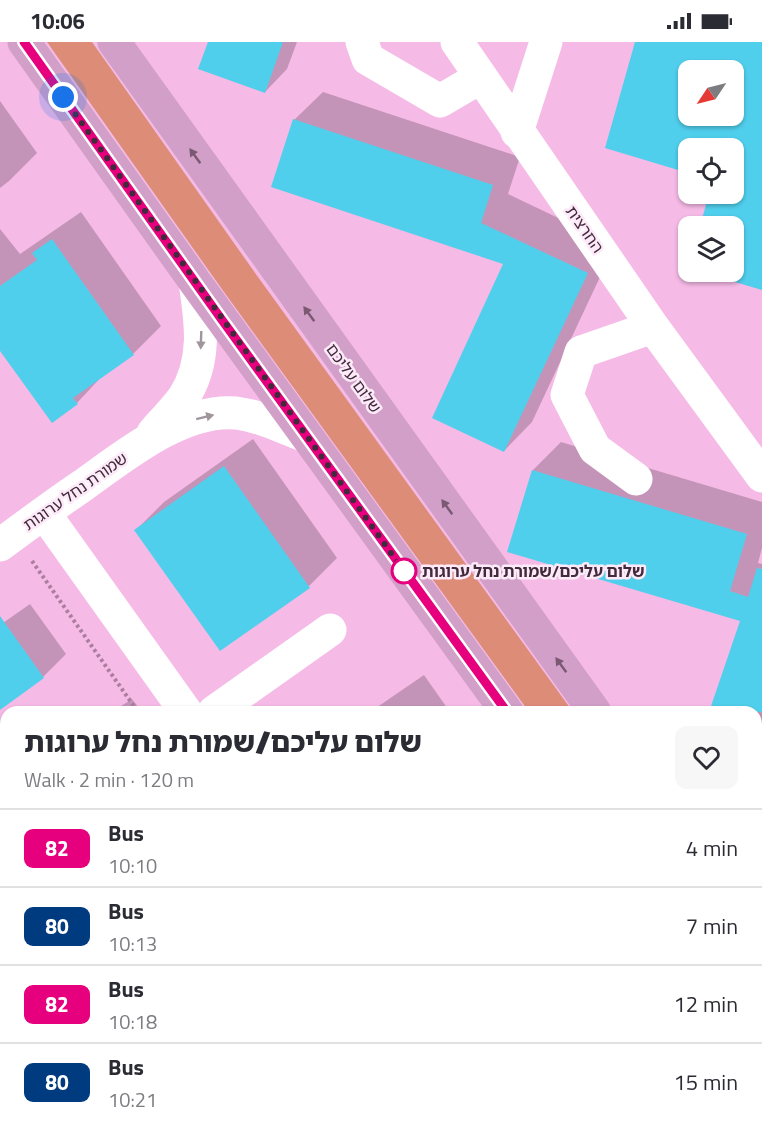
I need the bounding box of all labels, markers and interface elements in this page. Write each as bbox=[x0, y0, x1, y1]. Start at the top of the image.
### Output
text: 10:06 bbox=[30, 4, 85, 38]
north arrow bbox=[678, 60, 744, 126]
map controls bbox=[678, 60, 744, 282]
your location bbox=[48, 82, 78, 112]
button: locate bbox=[678, 138, 744, 204]
one-way arrow bbox=[189, 148, 201, 164]
street label: החרצית bbox=[560, 200, 610, 258]
button: layers bbox=[678, 216, 744, 282]
one-way arrow bbox=[303, 307, 315, 322]
one-way arrow bbox=[196, 330, 206, 349]
street label: שלום עליכם bbox=[321, 338, 387, 418]
one-way arrow bbox=[196, 411, 214, 421]
street label: שמורת נחל ערוגות bbox=[18, 446, 132, 536]
one-way arrow bbox=[441, 500, 453, 515]
marker: שלום עליכם/שמורת נחל ערוגות bbox=[391, 558, 417, 584]
place label: שלום עליכם/שמורת נחל ערוגות bbox=[422, 559, 645, 583]
one-way arrow bbox=[555, 658, 567, 674]
text: שלום עליכם/שמורת נחל ערוגות bbox=[24, 720, 422, 763]
button: heart bbox=[675, 726, 738, 789]
text: Walk · 2 min · 120 m bbox=[24, 764, 194, 795]
text: Bus bbox=[108, 816, 144, 850]
text: 4 min bbox=[686, 831, 738, 865]
text: 82 bbox=[45, 832, 69, 864]
text: 10:10 bbox=[108, 850, 157, 881]
text: Bus bbox=[108, 894, 144, 928]
text: 7 min bbox=[686, 909, 738, 943]
text: 80 bbox=[45, 910, 69, 942]
text: 10:13 bbox=[108, 928, 157, 959]
text: Bus bbox=[108, 972, 144, 1006]
text: 12 min bbox=[673, 987, 738, 1021]
text: 82 bbox=[45, 988, 69, 1020]
text: 10:18 bbox=[108, 1006, 157, 1037]
text: Bus bbox=[108, 1050, 144, 1084]
text: 15 min bbox=[673, 1065, 738, 1099]
text: 80 bbox=[45, 1066, 69, 1098]
text: 10:21 bbox=[108, 1084, 157, 1115]

